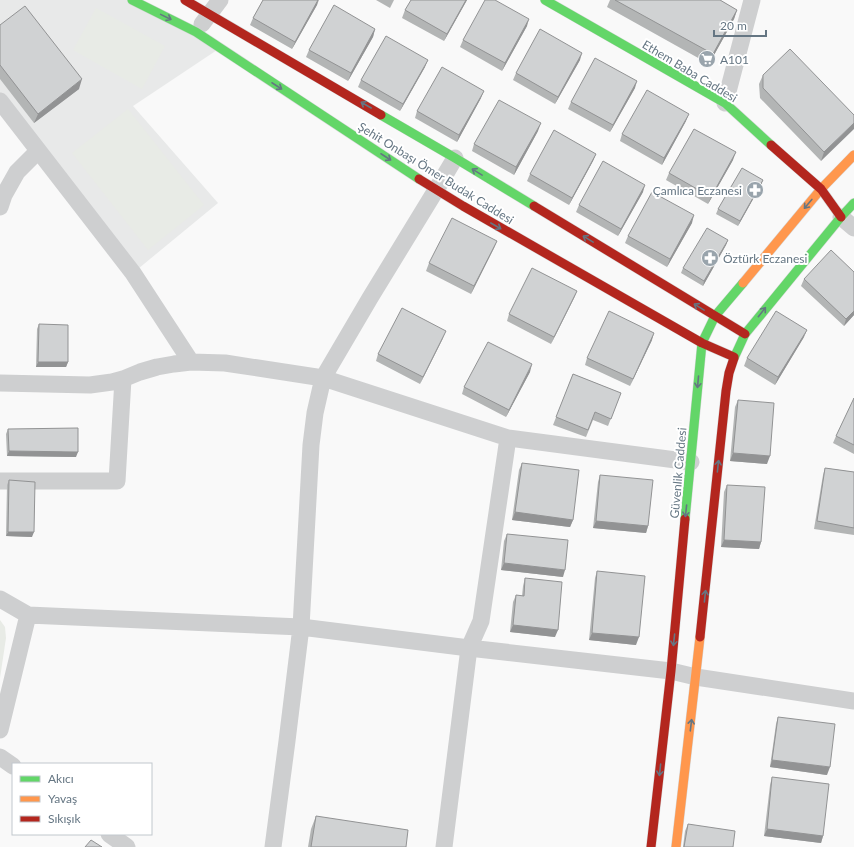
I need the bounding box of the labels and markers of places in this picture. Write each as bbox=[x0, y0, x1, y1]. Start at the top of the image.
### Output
supermarket icon: A101 bbox=[697, 49, 717, 69]
place label: A101 bbox=[720, 52, 749, 67]
pharmacy icon: Çamlıca Eczanesi bbox=[745, 180, 765, 200]
place label: Çamlıca Eczanesi bbox=[653, 183, 742, 198]
pharmacy icon: Öztürk Eczanesi bbox=[700, 248, 720, 268]
place label: Öztürk Eczanesi bbox=[723, 251, 807, 266]

